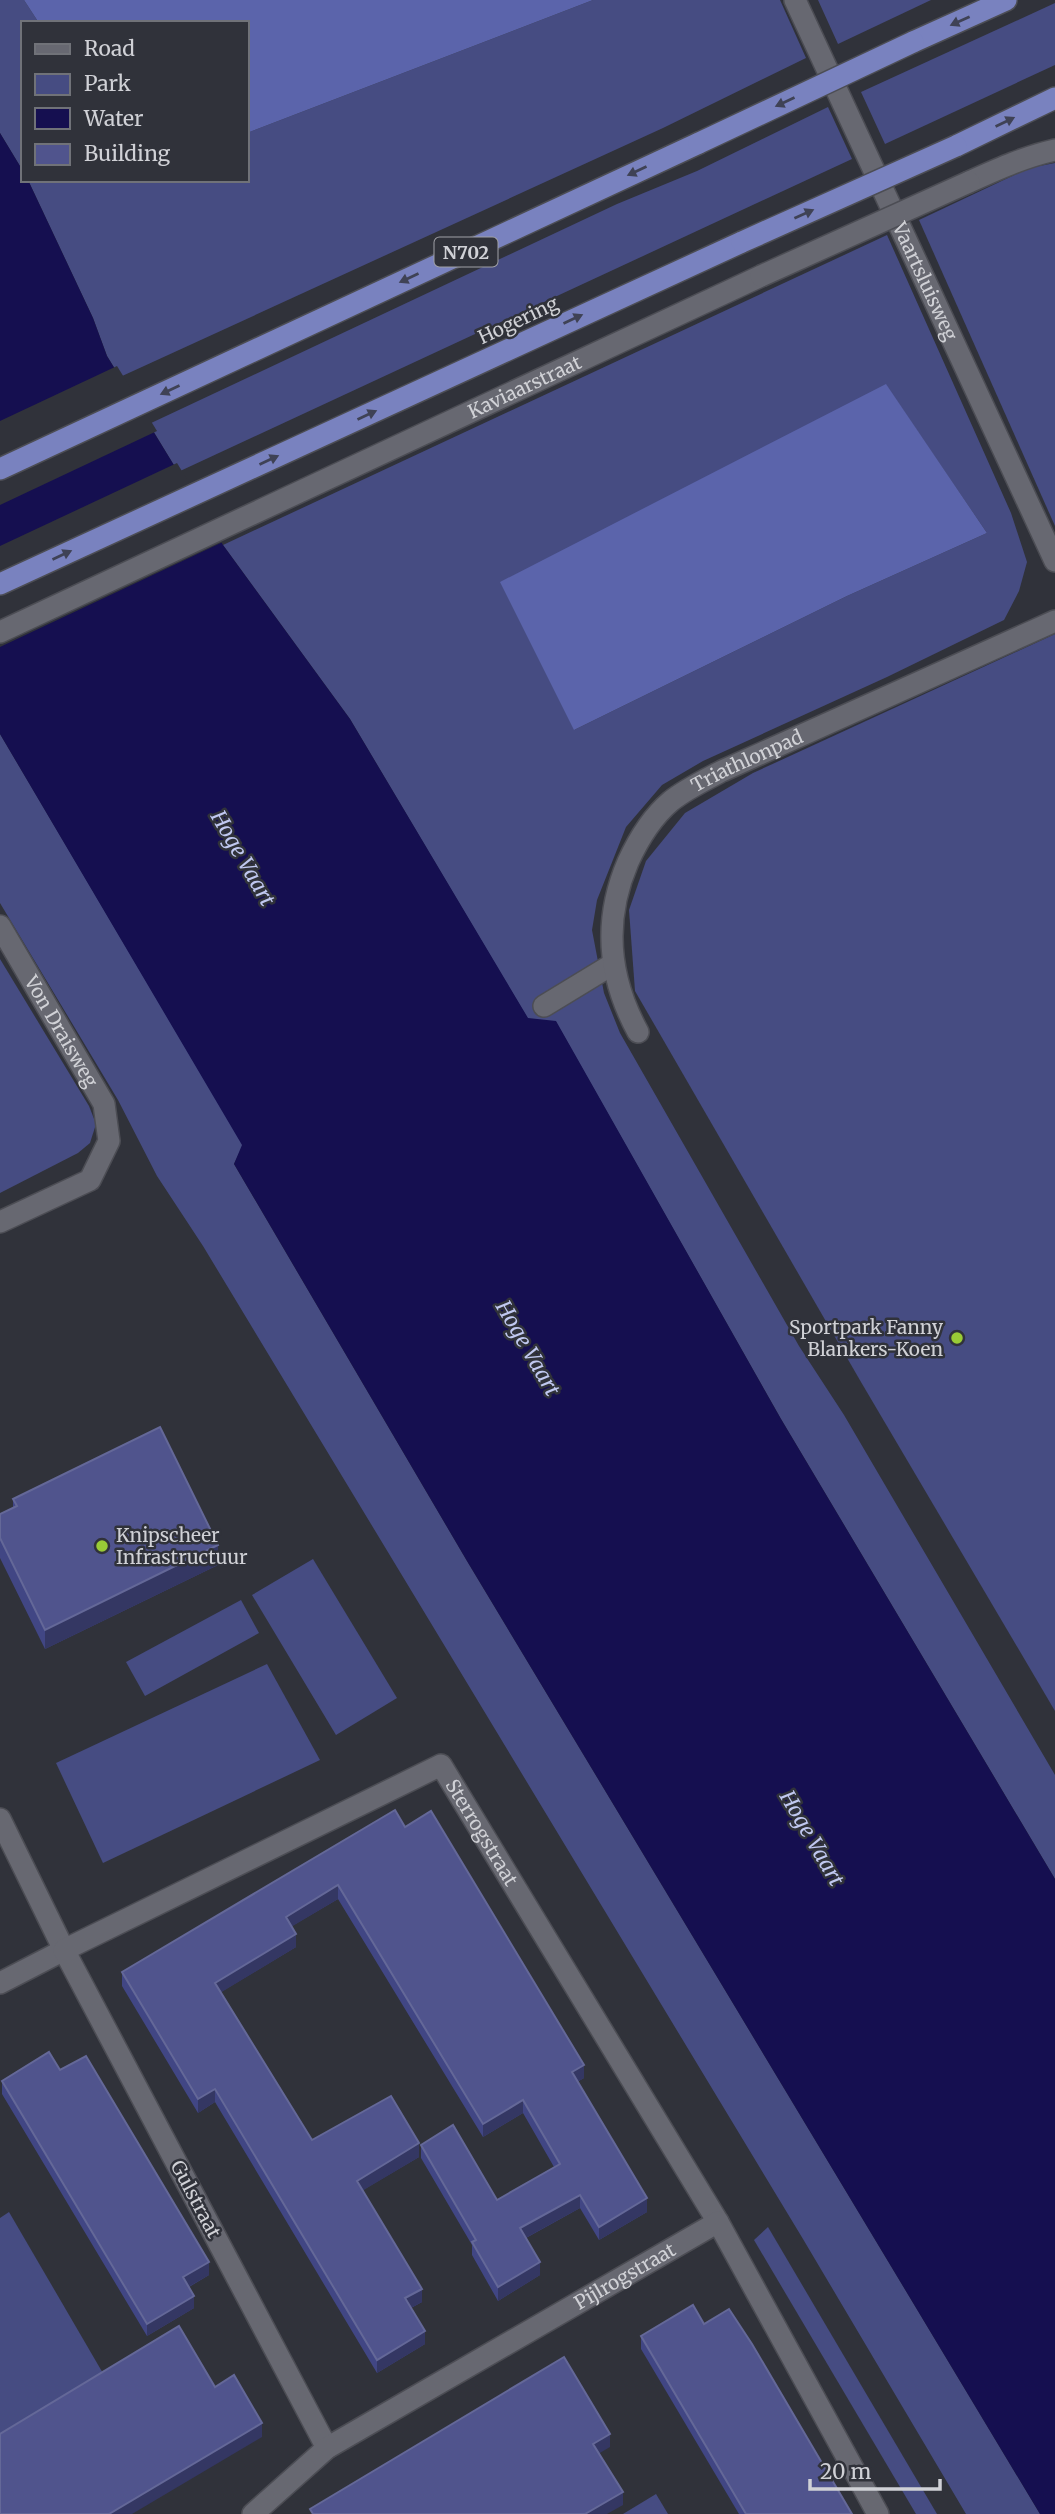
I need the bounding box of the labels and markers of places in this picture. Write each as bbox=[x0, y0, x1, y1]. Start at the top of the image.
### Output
place label: Sportpark Fanny Blankers-Koen bbox=[789, 1315, 943, 1361]
marker: Sportpark Fanny Blankers-Koen bbox=[949, 1330, 965, 1346]
place label: Knipscheer Infrastructuur bbox=[116, 1523, 248, 1569]
marker: Knipscheer Infrastructuur bbox=[94, 1538, 110, 1554]

